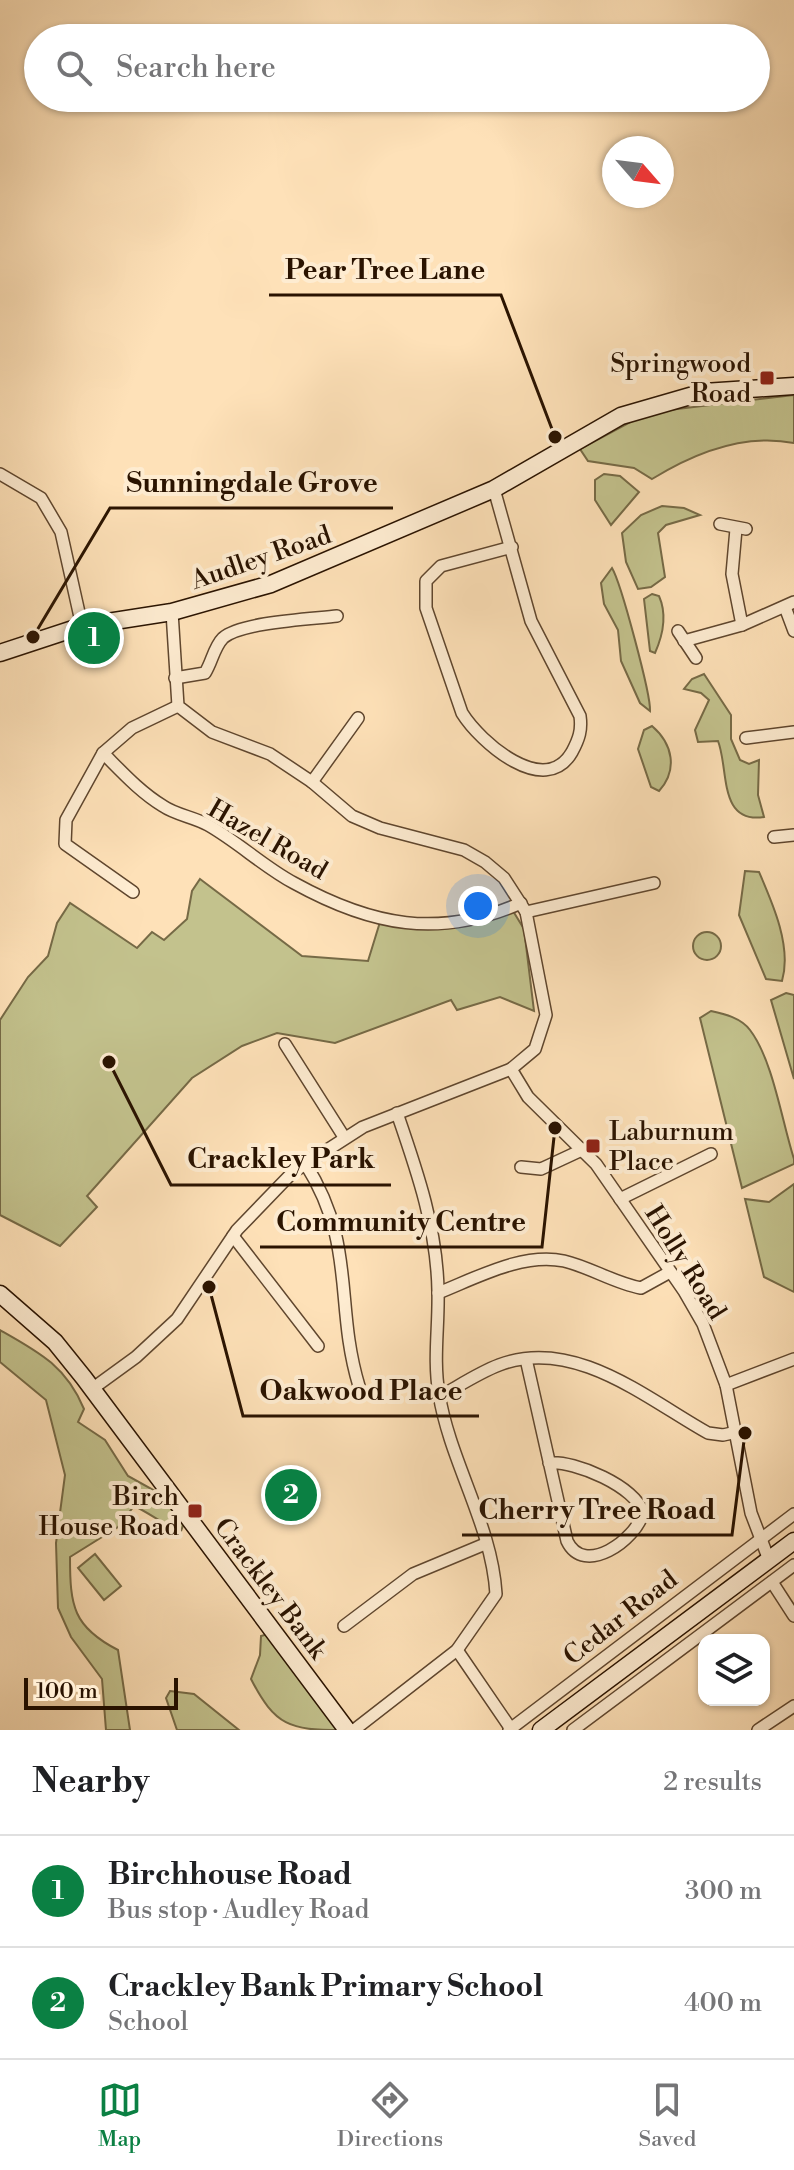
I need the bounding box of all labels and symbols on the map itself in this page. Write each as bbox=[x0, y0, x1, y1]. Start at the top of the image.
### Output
north arrow bbox=[602, 136, 674, 208]
callout: Pear Tree Lane bbox=[269, 243, 501, 295]
text: Pear Tree Lane bbox=[285, 253, 485, 288]
place label: Springwood Road bbox=[610, 348, 751, 410]
marker: Springwood Road bbox=[758, 369, 776, 387]
callout: Sunningdale Grove bbox=[110, 456, 393, 508]
text: Sunningdale Grove bbox=[126, 466, 378, 501]
street label: Audley Road bbox=[186, 519, 336, 597]
pin: 1 bbox=[68, 608, 120, 668]
street label: Hazel Road bbox=[202, 793, 333, 887]
your location bbox=[458, 886, 498, 926]
place label: Laburnum Place bbox=[609, 1116, 734, 1178]
callout: Crackley Park bbox=[171, 1133, 391, 1185]
marker: Laburnum Place bbox=[584, 1137, 602, 1155]
text: Crackley Park bbox=[187, 1142, 376, 1177]
callout: Community Centre bbox=[260, 1195, 542, 1247]
street label: Holly Road bbox=[637, 1199, 733, 1326]
text: Community Centre bbox=[276, 1205, 526, 1240]
callout: Oakwood Place bbox=[243, 1364, 479, 1416]
text: Oakwood Place bbox=[259, 1374, 463, 1409]
pin: 2 bbox=[265, 1465, 317, 1525]
place label: Birch House Road bbox=[39, 1481, 179, 1543]
callout: Cherry Tree Road bbox=[462, 1483, 732, 1535]
text: Cherry Tree Road bbox=[478, 1493, 716, 1528]
marker: Birch House Road bbox=[186, 1502, 204, 1520]
street label: Crackley Bank bbox=[207, 1512, 334, 1666]
street label: Cedar Road bbox=[557, 1563, 684, 1672]
scale bar bbox=[24, 1674, 178, 1710]

